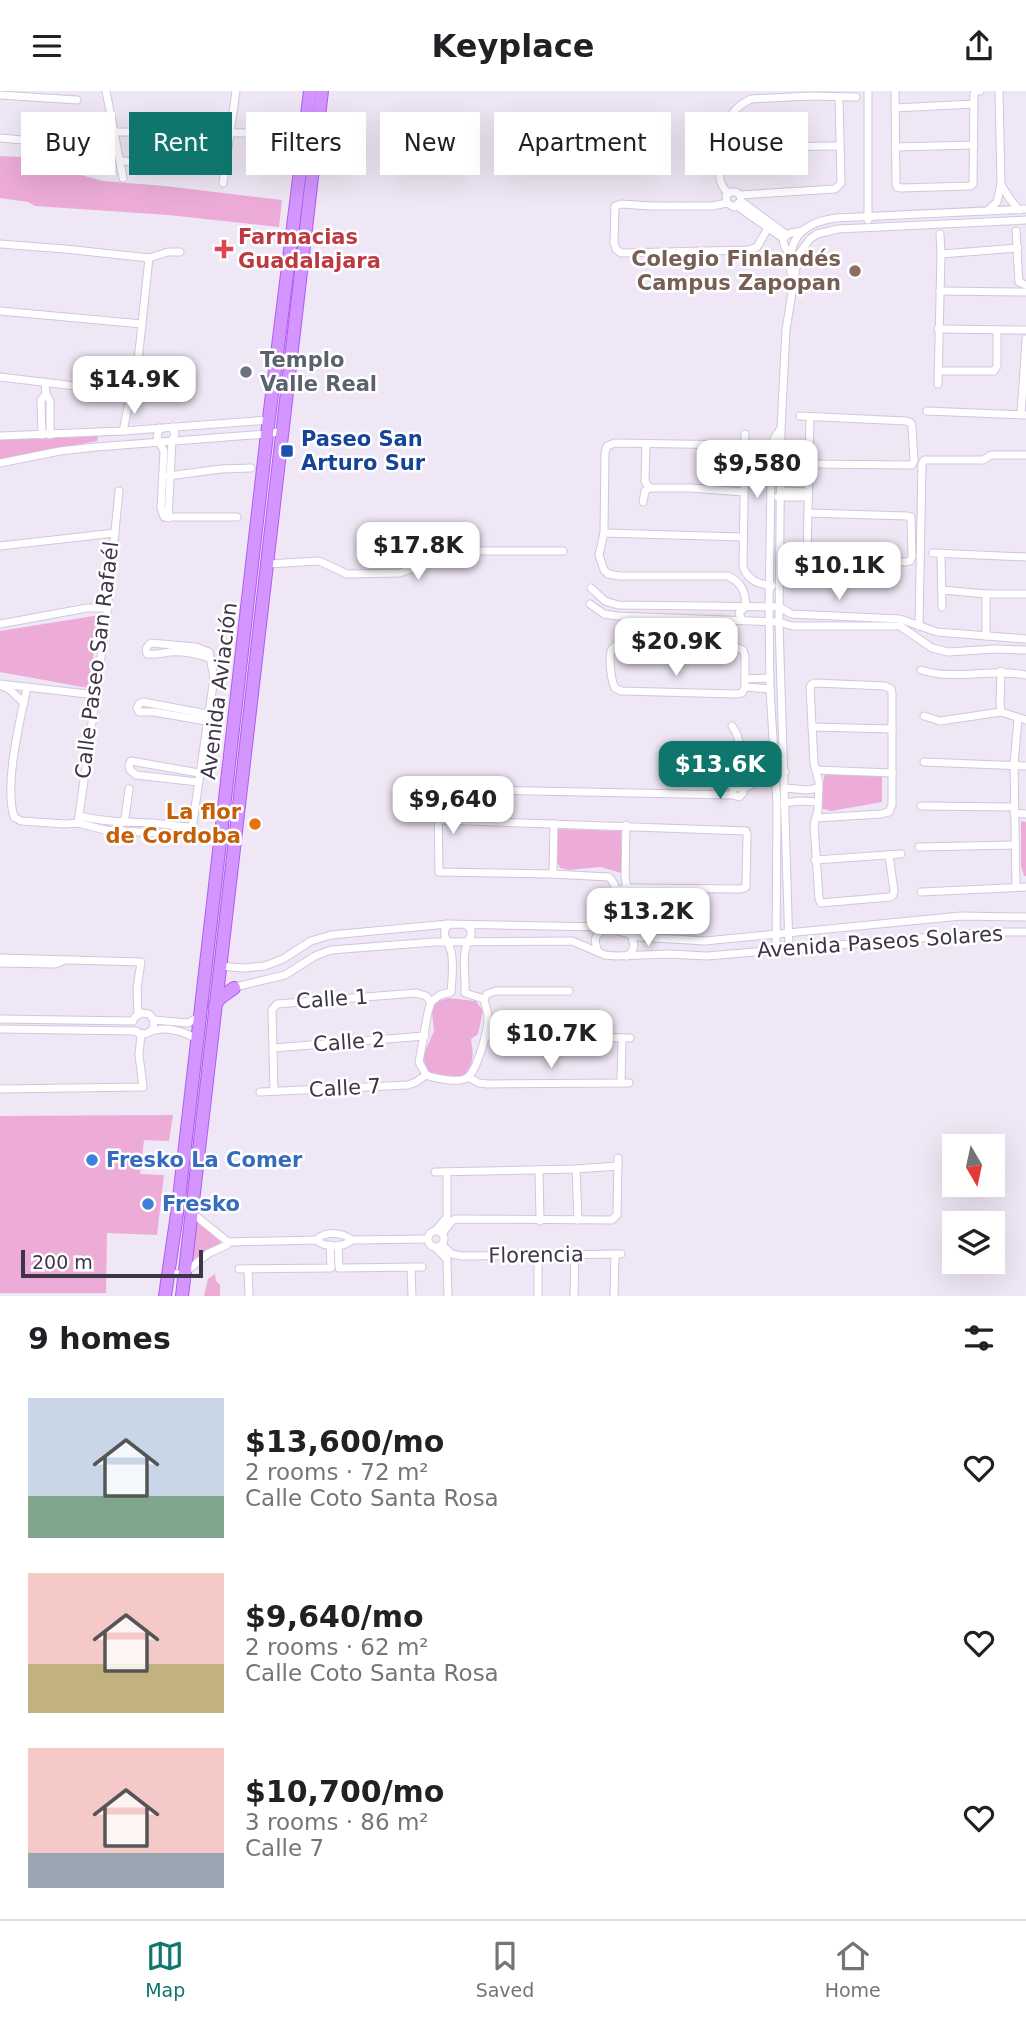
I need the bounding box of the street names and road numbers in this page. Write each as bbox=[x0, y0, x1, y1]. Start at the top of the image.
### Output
street label: Calle Paseo San Rafaél bbox=[71, 540, 123, 780]
street label: Avenida Aviación bbox=[196, 601, 242, 781]
street label: Avenida Paseos Solares bbox=[756, 921, 1004, 963]
street label: Calle 1 bbox=[295, 985, 369, 1013]
street label: Calle 2 bbox=[312, 1028, 386, 1056]
street label: Calle 7 bbox=[308, 1074, 382, 1102]
street label: Florencia bbox=[488, 1242, 584, 1268]

